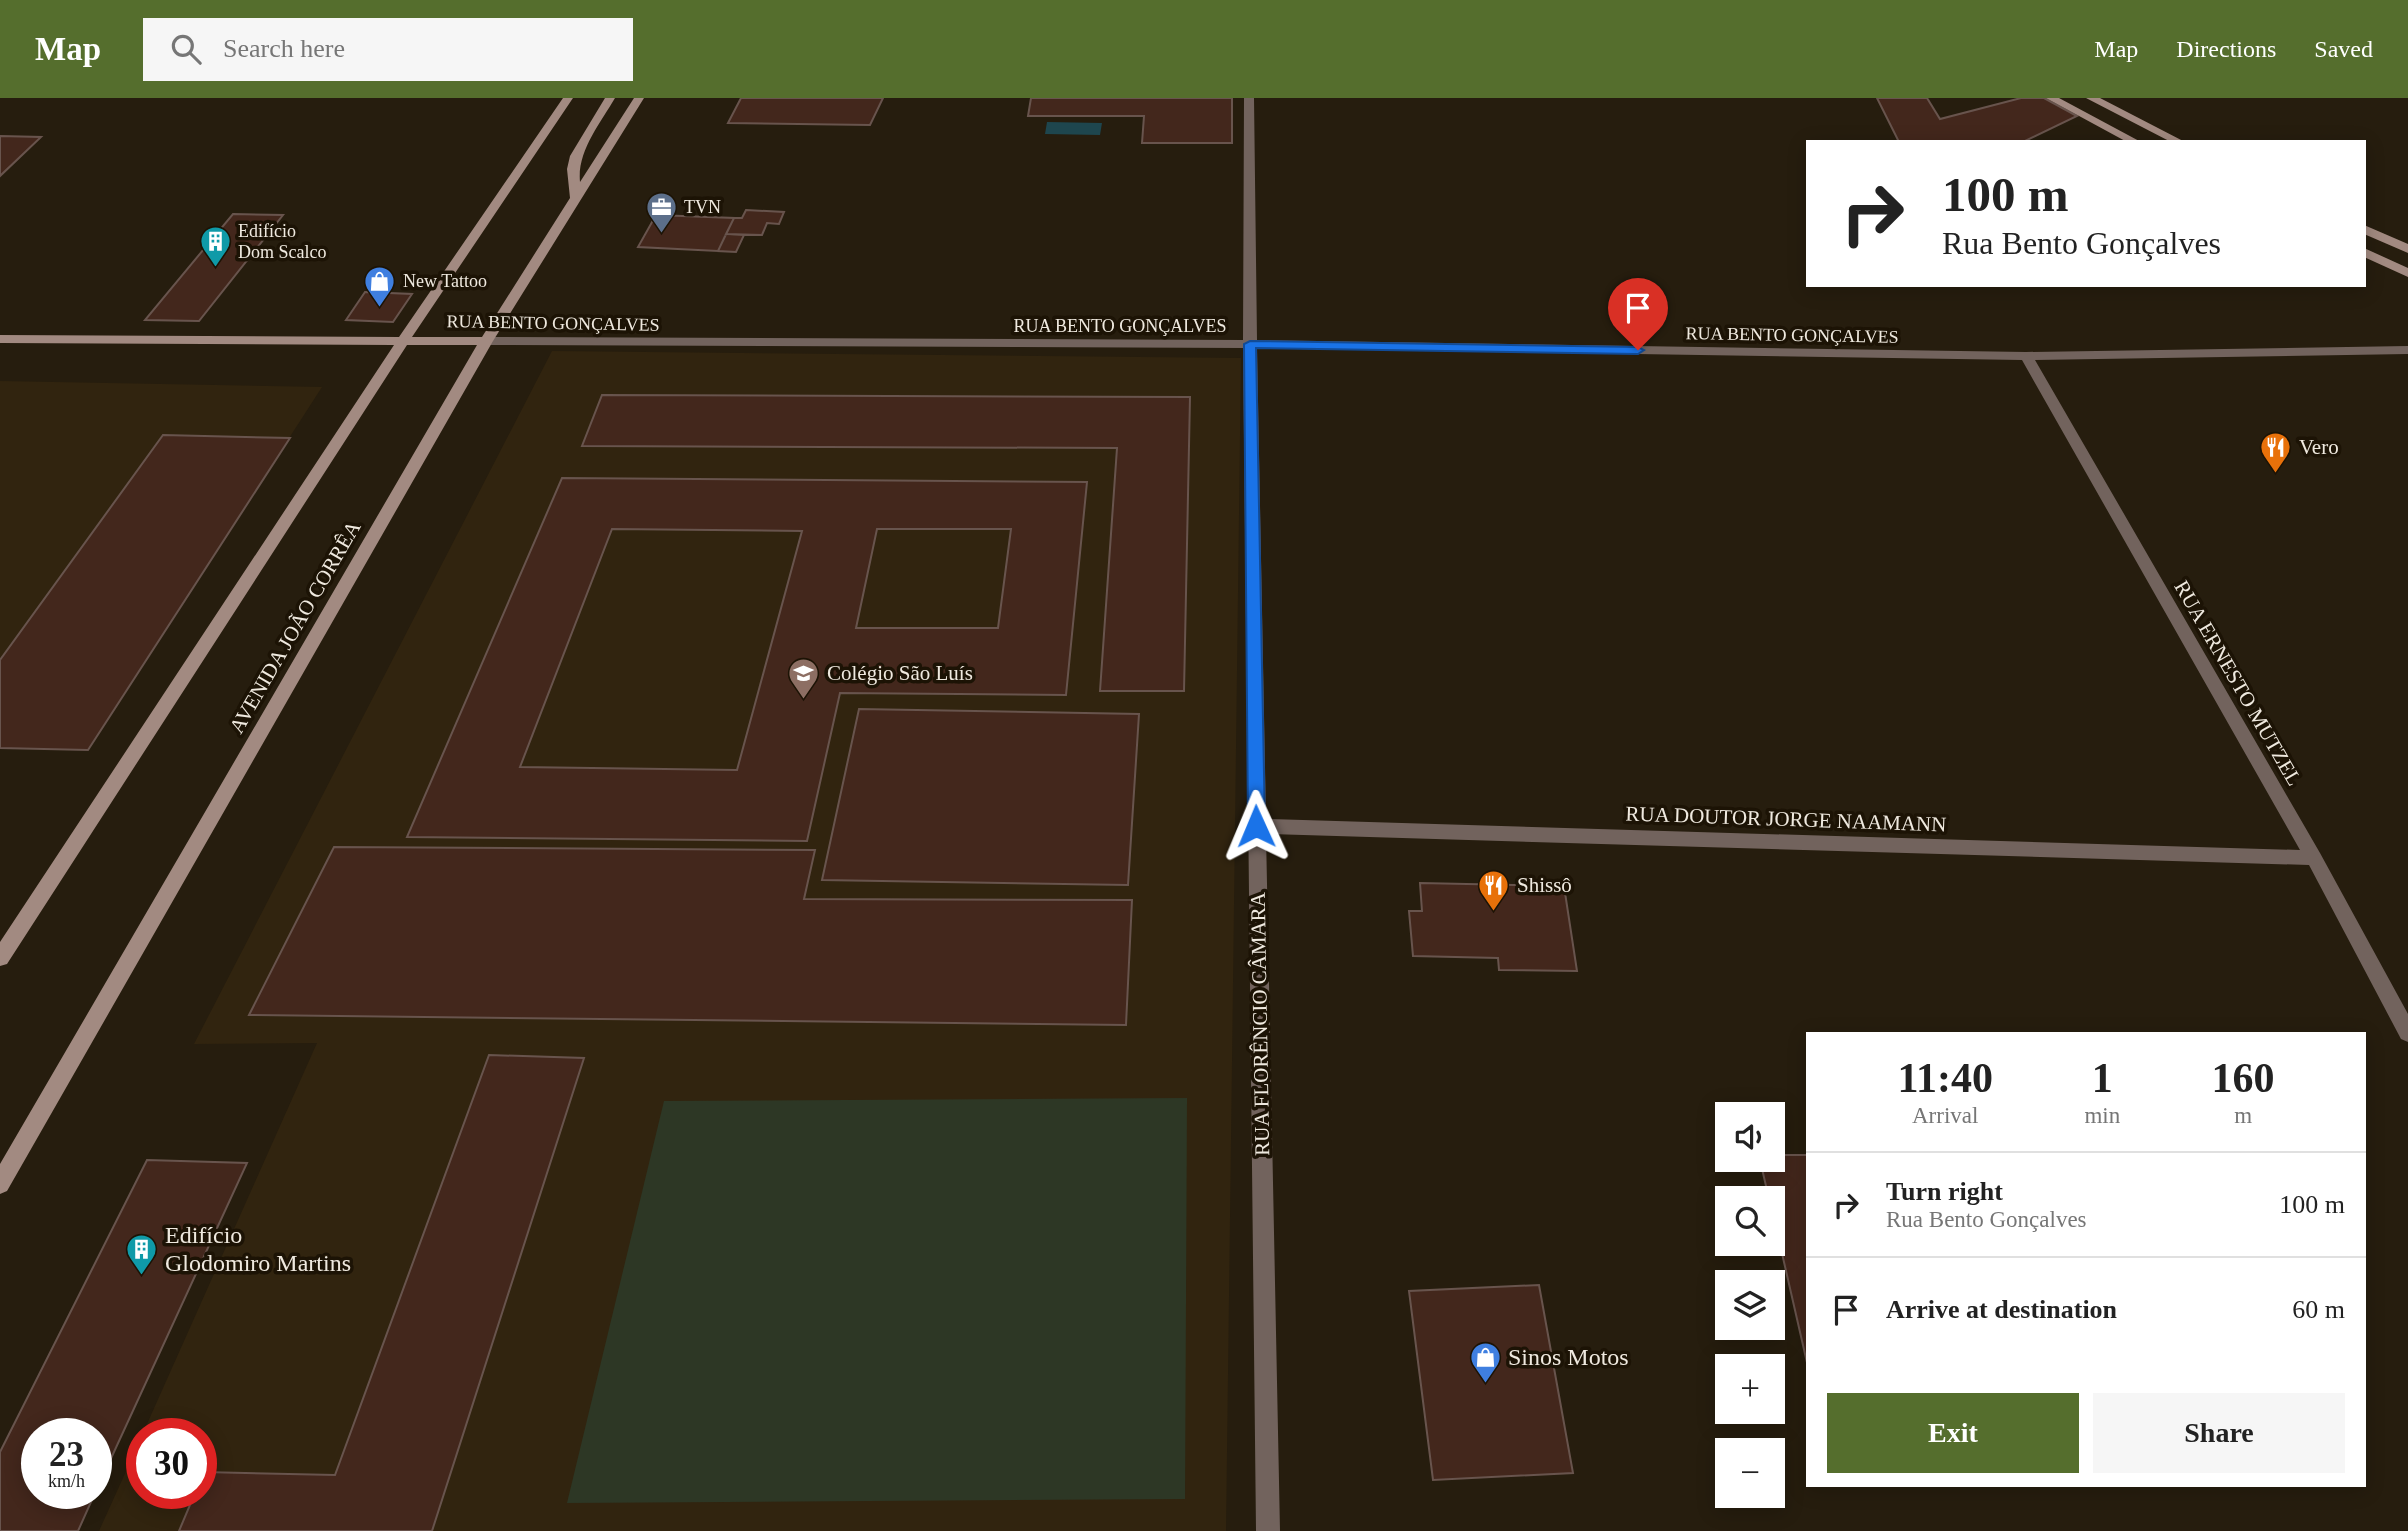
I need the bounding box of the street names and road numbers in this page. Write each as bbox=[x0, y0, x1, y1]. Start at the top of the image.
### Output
street label: RUA BENTO GONÇALVES bbox=[446, 311, 660, 335]
street label: RUA BENTO GONÇALVES bbox=[1013, 316, 1227, 336]
street label: RUA BENTO GONÇALVES bbox=[1685, 323, 1899, 347]
street label: AVENIDA JOÃO CORRÊA bbox=[224, 516, 366, 737]
street label: RUA ERNESTO MUTZEL bbox=[2169, 576, 2307, 790]
street label: RUA DOUTOR JORGE NAAMANN bbox=[1625, 801, 1947, 837]
street label: RUA FLORÊNCIO CÂMARA bbox=[1246, 891, 1274, 1156]

